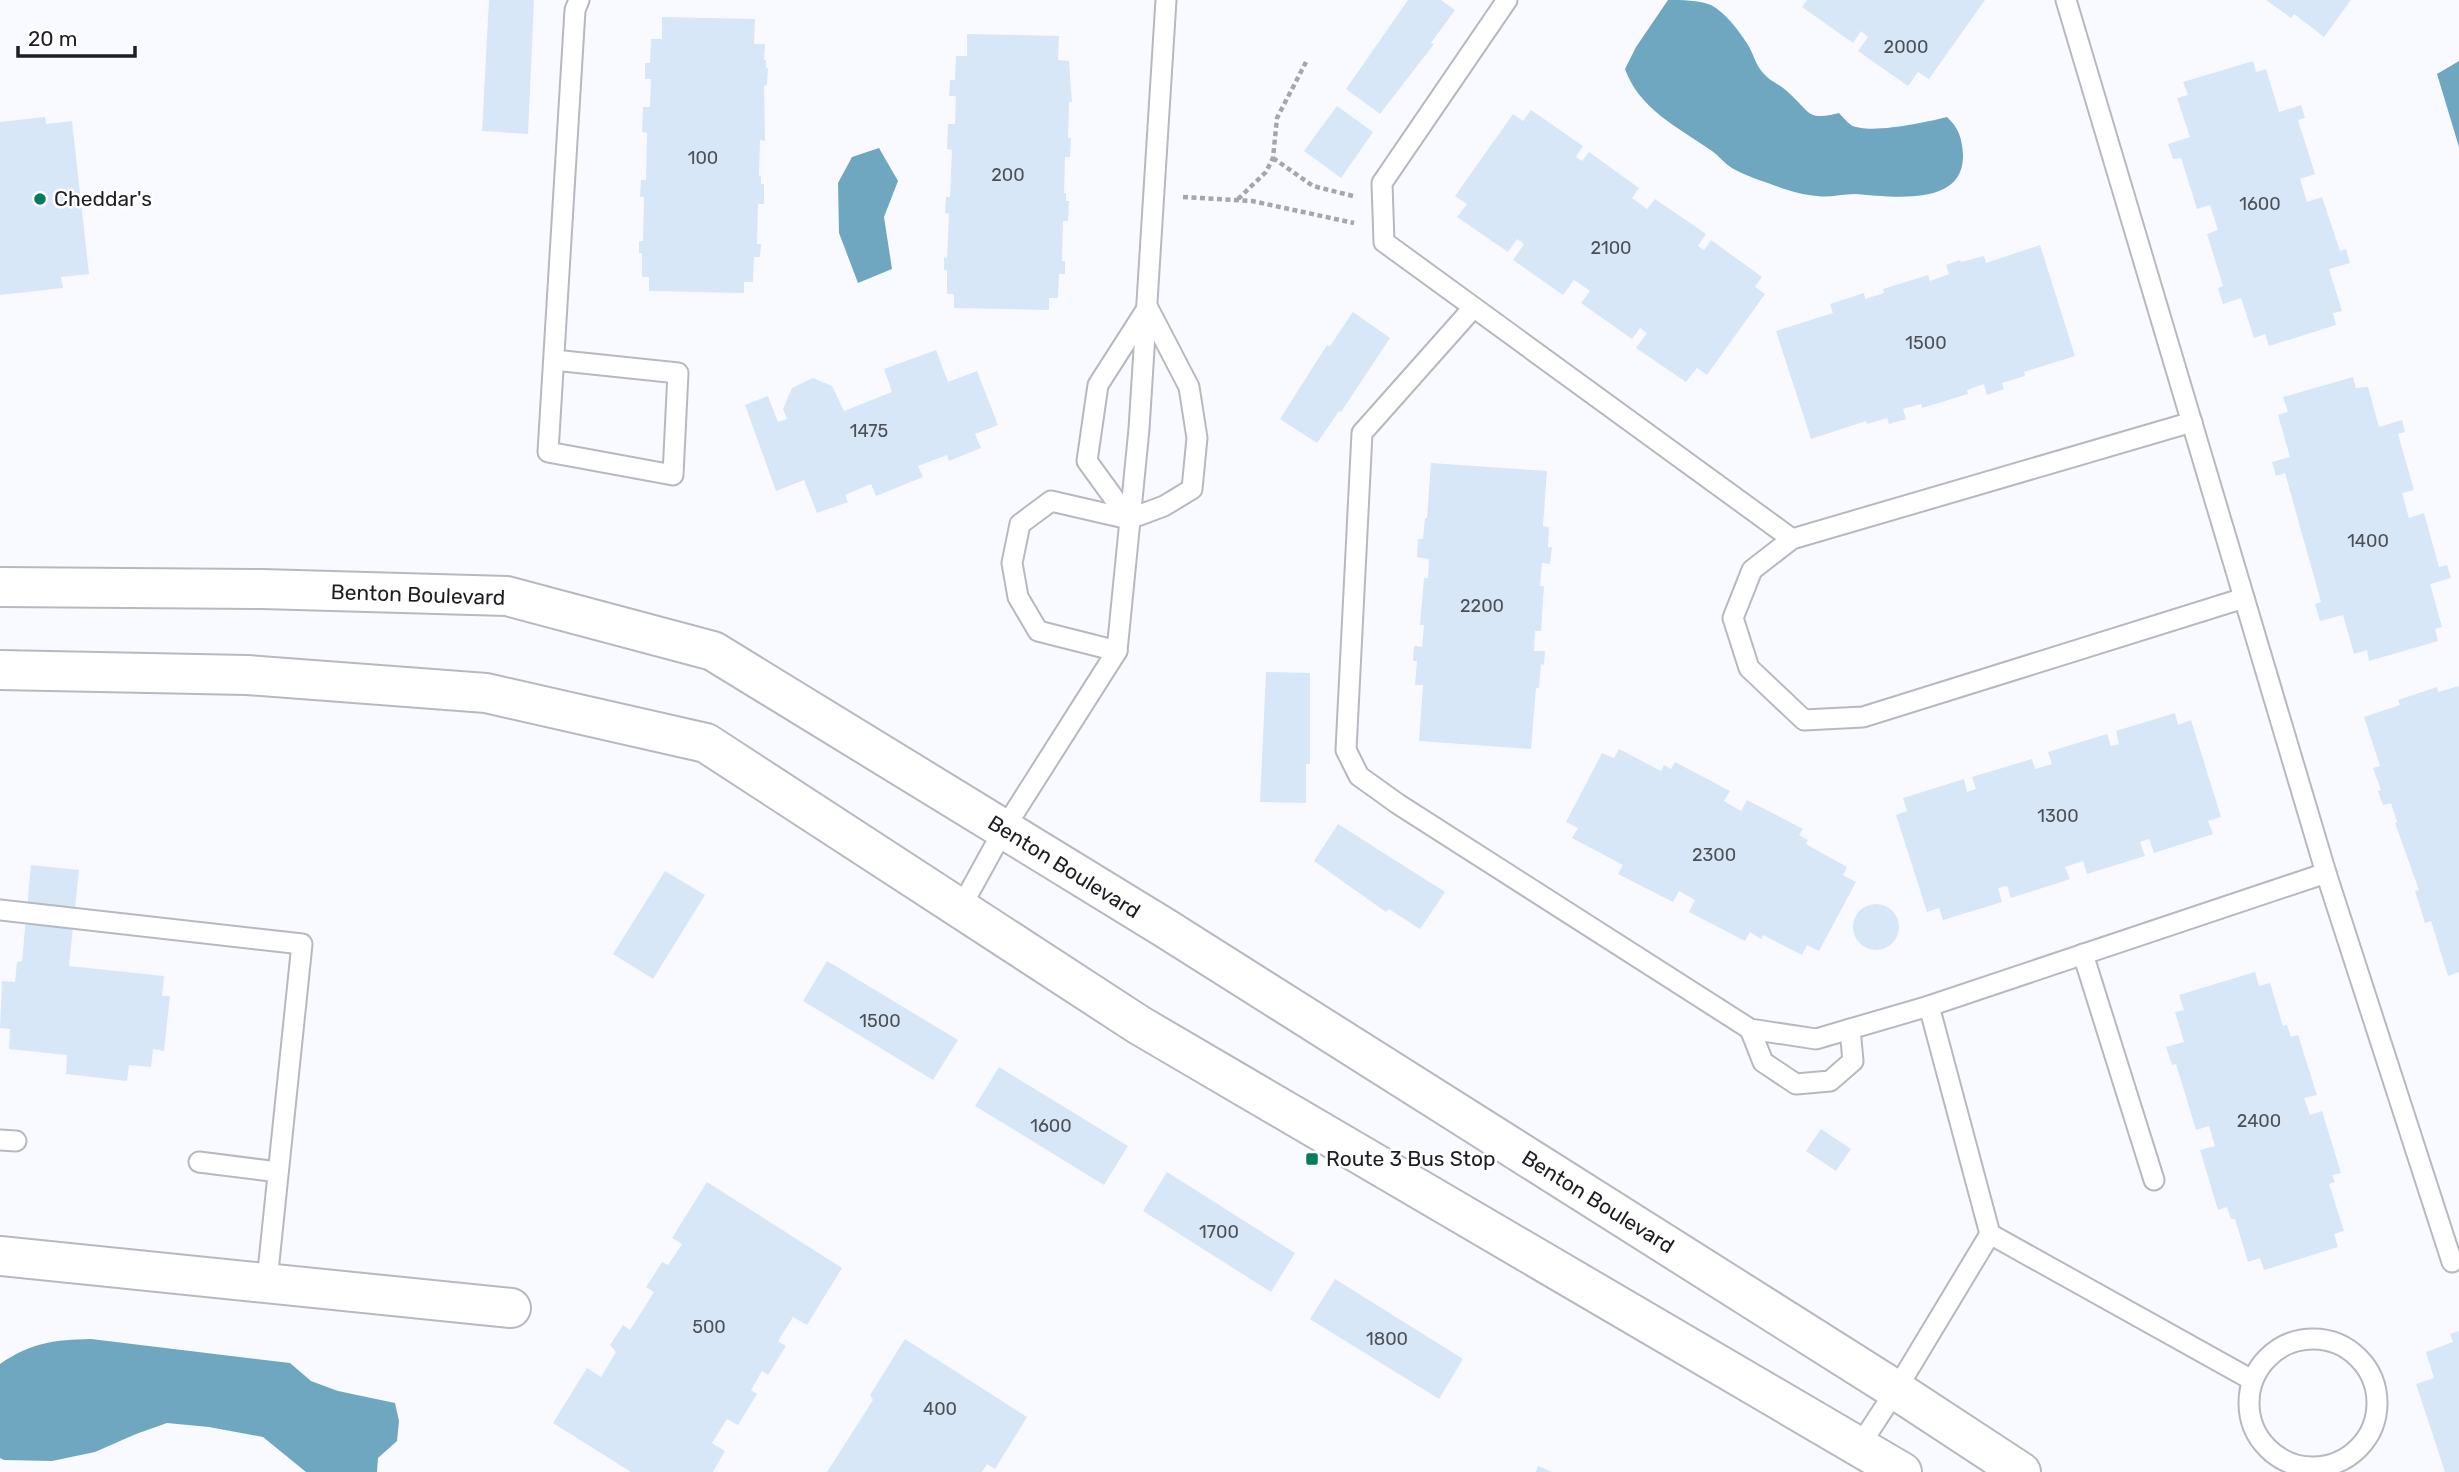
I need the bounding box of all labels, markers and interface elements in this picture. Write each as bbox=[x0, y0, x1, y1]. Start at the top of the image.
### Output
scale bar bbox=[18, 14, 135, 58]
text: 20 m bbox=[28, 26, 77, 51]
house number: 2000 bbox=[1884, 36, 1928, 58]
house number: 100 bbox=[688, 147, 718, 169]
house number: 200 bbox=[991, 164, 1025, 186]
place label: Cheddar's bbox=[54, 186, 152, 211]
marker: Cheddar's bbox=[32, 191, 48, 207]
house number: 1600 bbox=[2239, 193, 2281, 215]
house number: 2100 bbox=[1590, 237, 1632, 259]
house number: 1500 bbox=[1905, 332, 1947, 354]
house number: 1475 bbox=[850, 420, 888, 442]
house number: 1400 bbox=[2347, 530, 2389, 552]
street label: Benton Boulevard bbox=[330, 579, 506, 610]
house number: 2200 bbox=[1460, 595, 1504, 617]
house number: 1300 bbox=[2037, 805, 2079, 827]
street label: Benton Boulevard bbox=[984, 810, 1145, 923]
house number: 2300 bbox=[1692, 844, 1736, 866]
house number: 1500 bbox=[859, 1010, 901, 1032]
house number: 2400 bbox=[2237, 1110, 2281, 1132]
house number: 1600 bbox=[1030, 1115, 1072, 1137]
street label: Benton Boulevard bbox=[1518, 1145, 1679, 1258]
place label: Route 3 Bus Stop bbox=[1326, 1146, 1496, 1171]
marker: Route 3 Bus Stop bbox=[1304, 1151, 1320, 1167]
house number: 1700 bbox=[1199, 1221, 1239, 1243]
house number: 500 bbox=[692, 1316, 726, 1338]
house number: 1800 bbox=[1366, 1328, 1408, 1350]
house number: 400 bbox=[923, 1398, 957, 1420]

